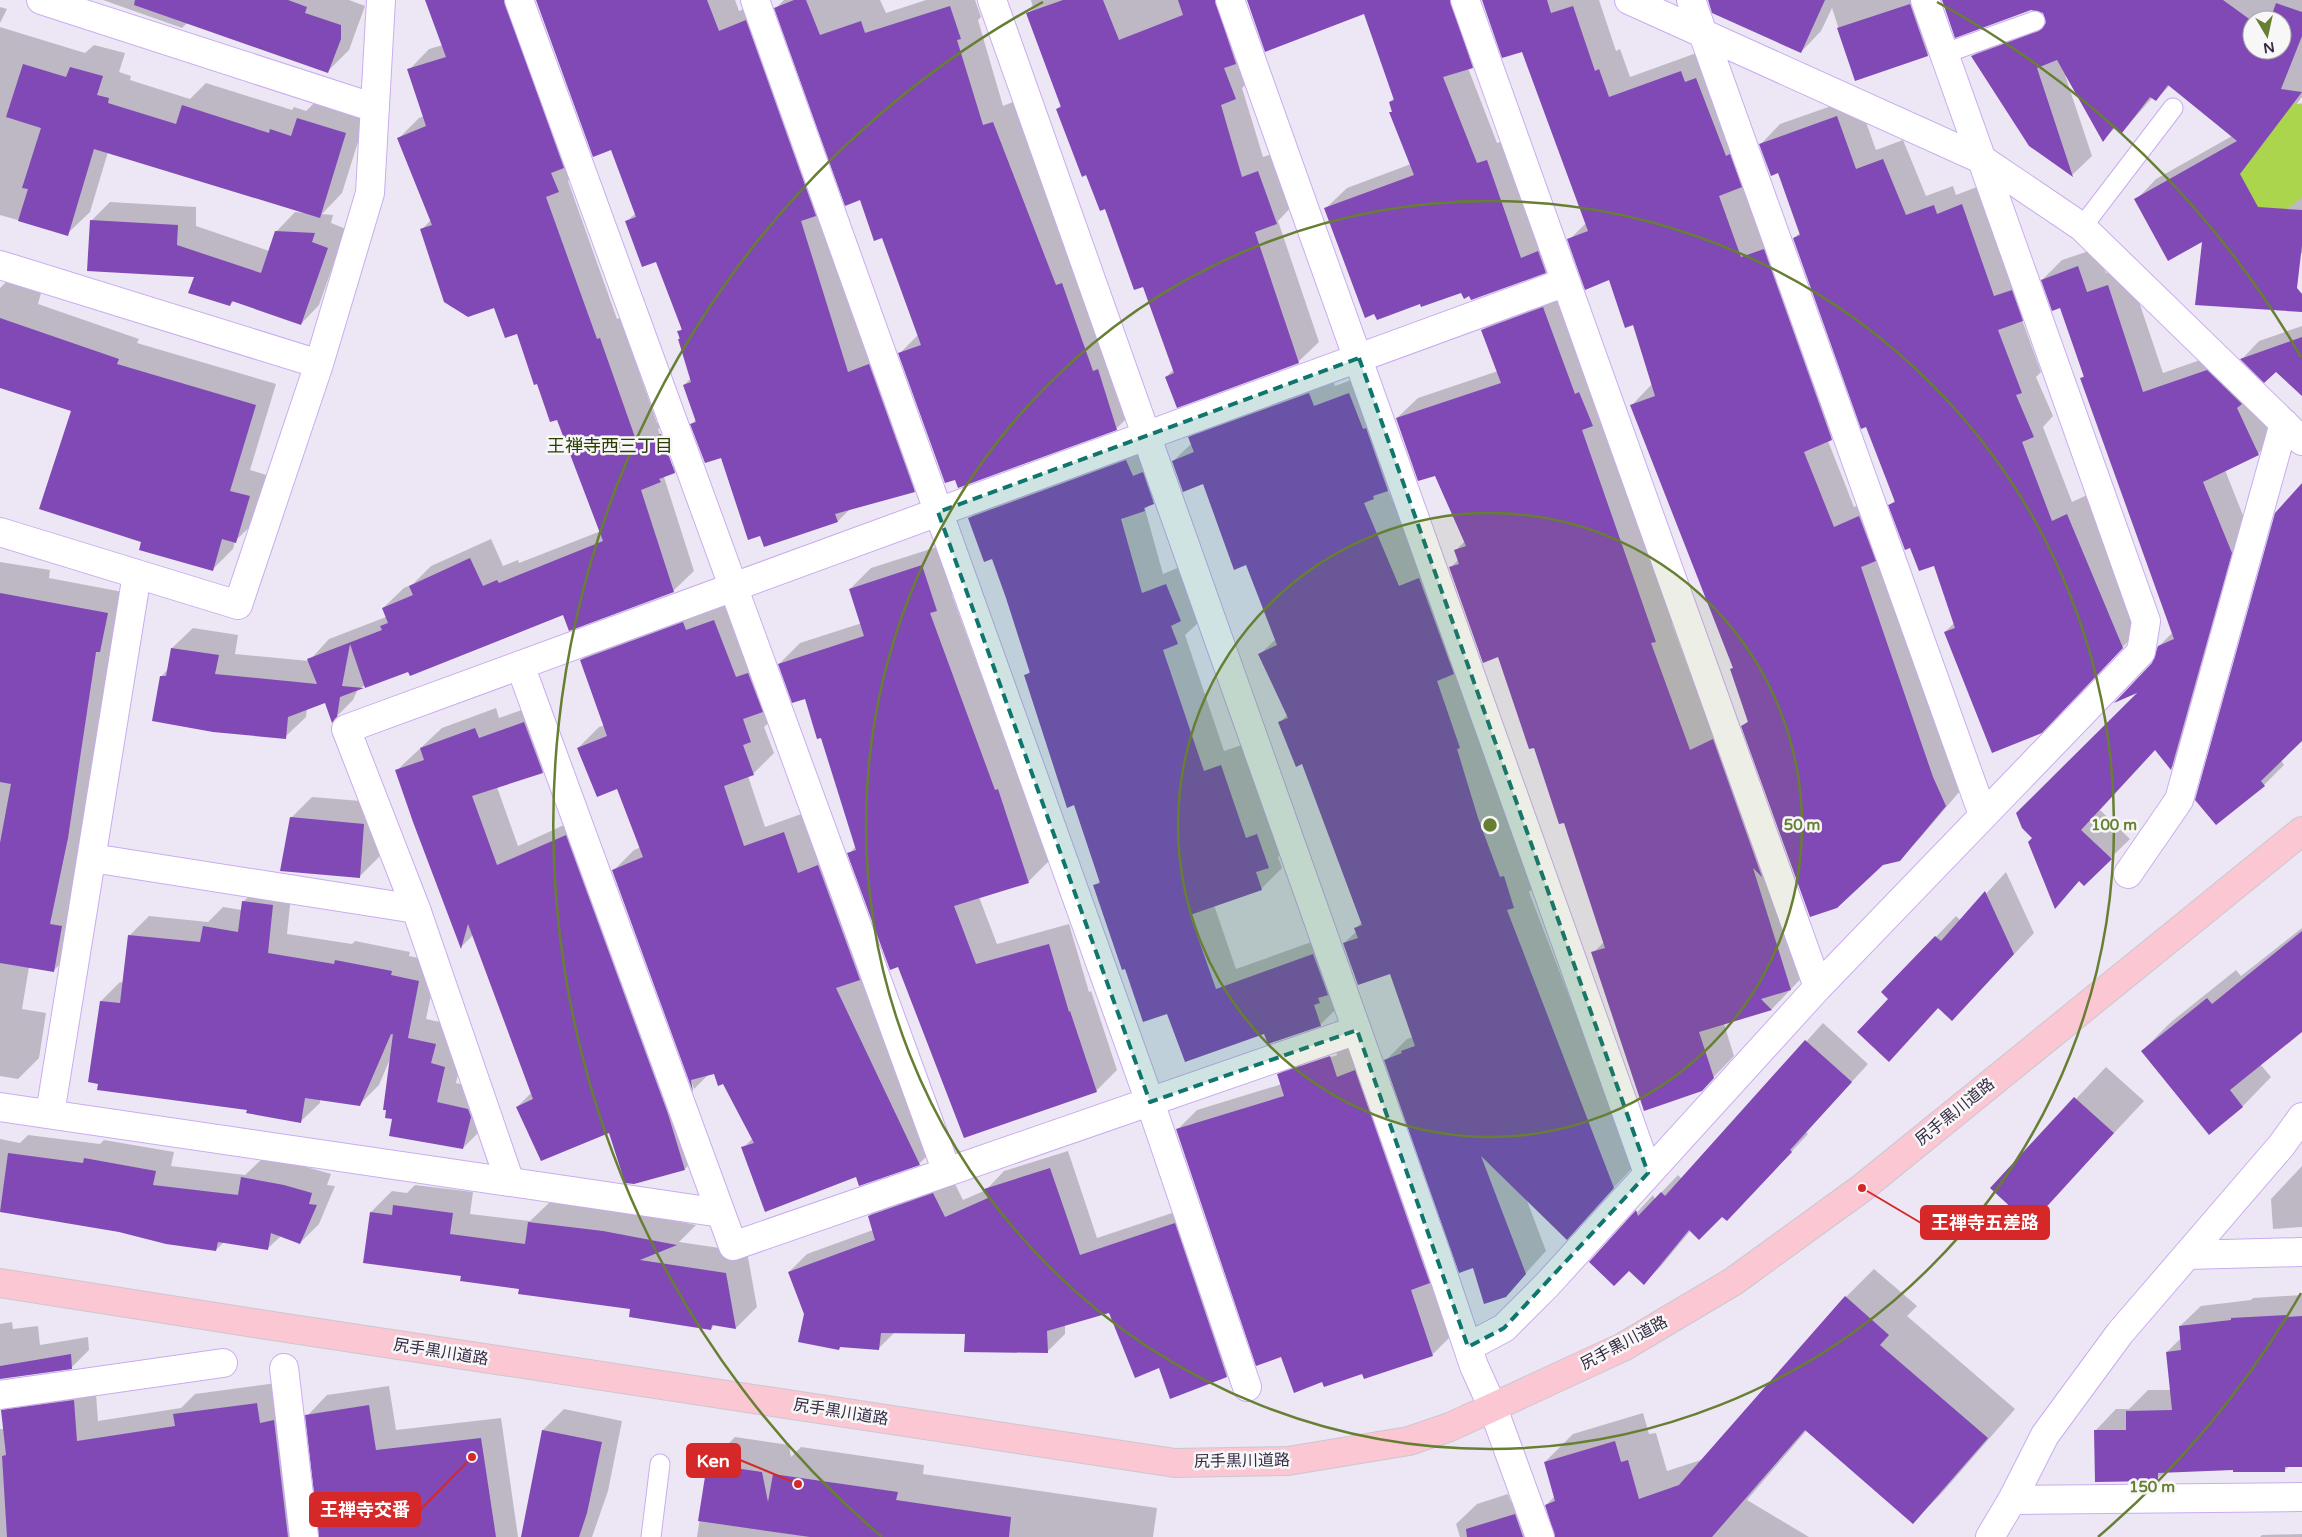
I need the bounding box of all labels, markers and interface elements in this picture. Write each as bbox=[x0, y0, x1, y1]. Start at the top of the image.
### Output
north arrow bbox=[2242, 10, 2292, 60]
text: N bbox=[2262, 38, 2276, 57]
district label: 王禅寺西三丁目 bbox=[547, 435, 673, 457]
centre of rings bbox=[1481, 816, 1499, 834]
text: 50 m bbox=[1784, 816, 1820, 834]
text: 100 m bbox=[2091, 816, 2137, 834]
street label: 尻手黒川道路 bbox=[1911, 1074, 1999, 1150]
callout: 王禅寺五差路 bbox=[1921, 1206, 2049, 1239]
text: 王禅寺五差路 bbox=[1931, 1212, 2039, 1234]
street label: 尻手黒川道路 bbox=[1577, 1312, 1671, 1374]
street label: 尻手黒川道路 bbox=[392, 1335, 490, 1369]
street label: 尻手黒川道路 bbox=[792, 1395, 890, 1429]
callout: Ken bbox=[687, 1444, 740, 1477]
text: Ken bbox=[696, 1450, 730, 1472]
street label: 尻手黒川道路 bbox=[1194, 1450, 1290, 1472]
text: 150 m bbox=[2129, 1478, 2175, 1496]
callout: 王禅寺交番 bbox=[310, 1493, 420, 1526]
text: 王禅寺交番 bbox=[320, 1499, 410, 1521]

